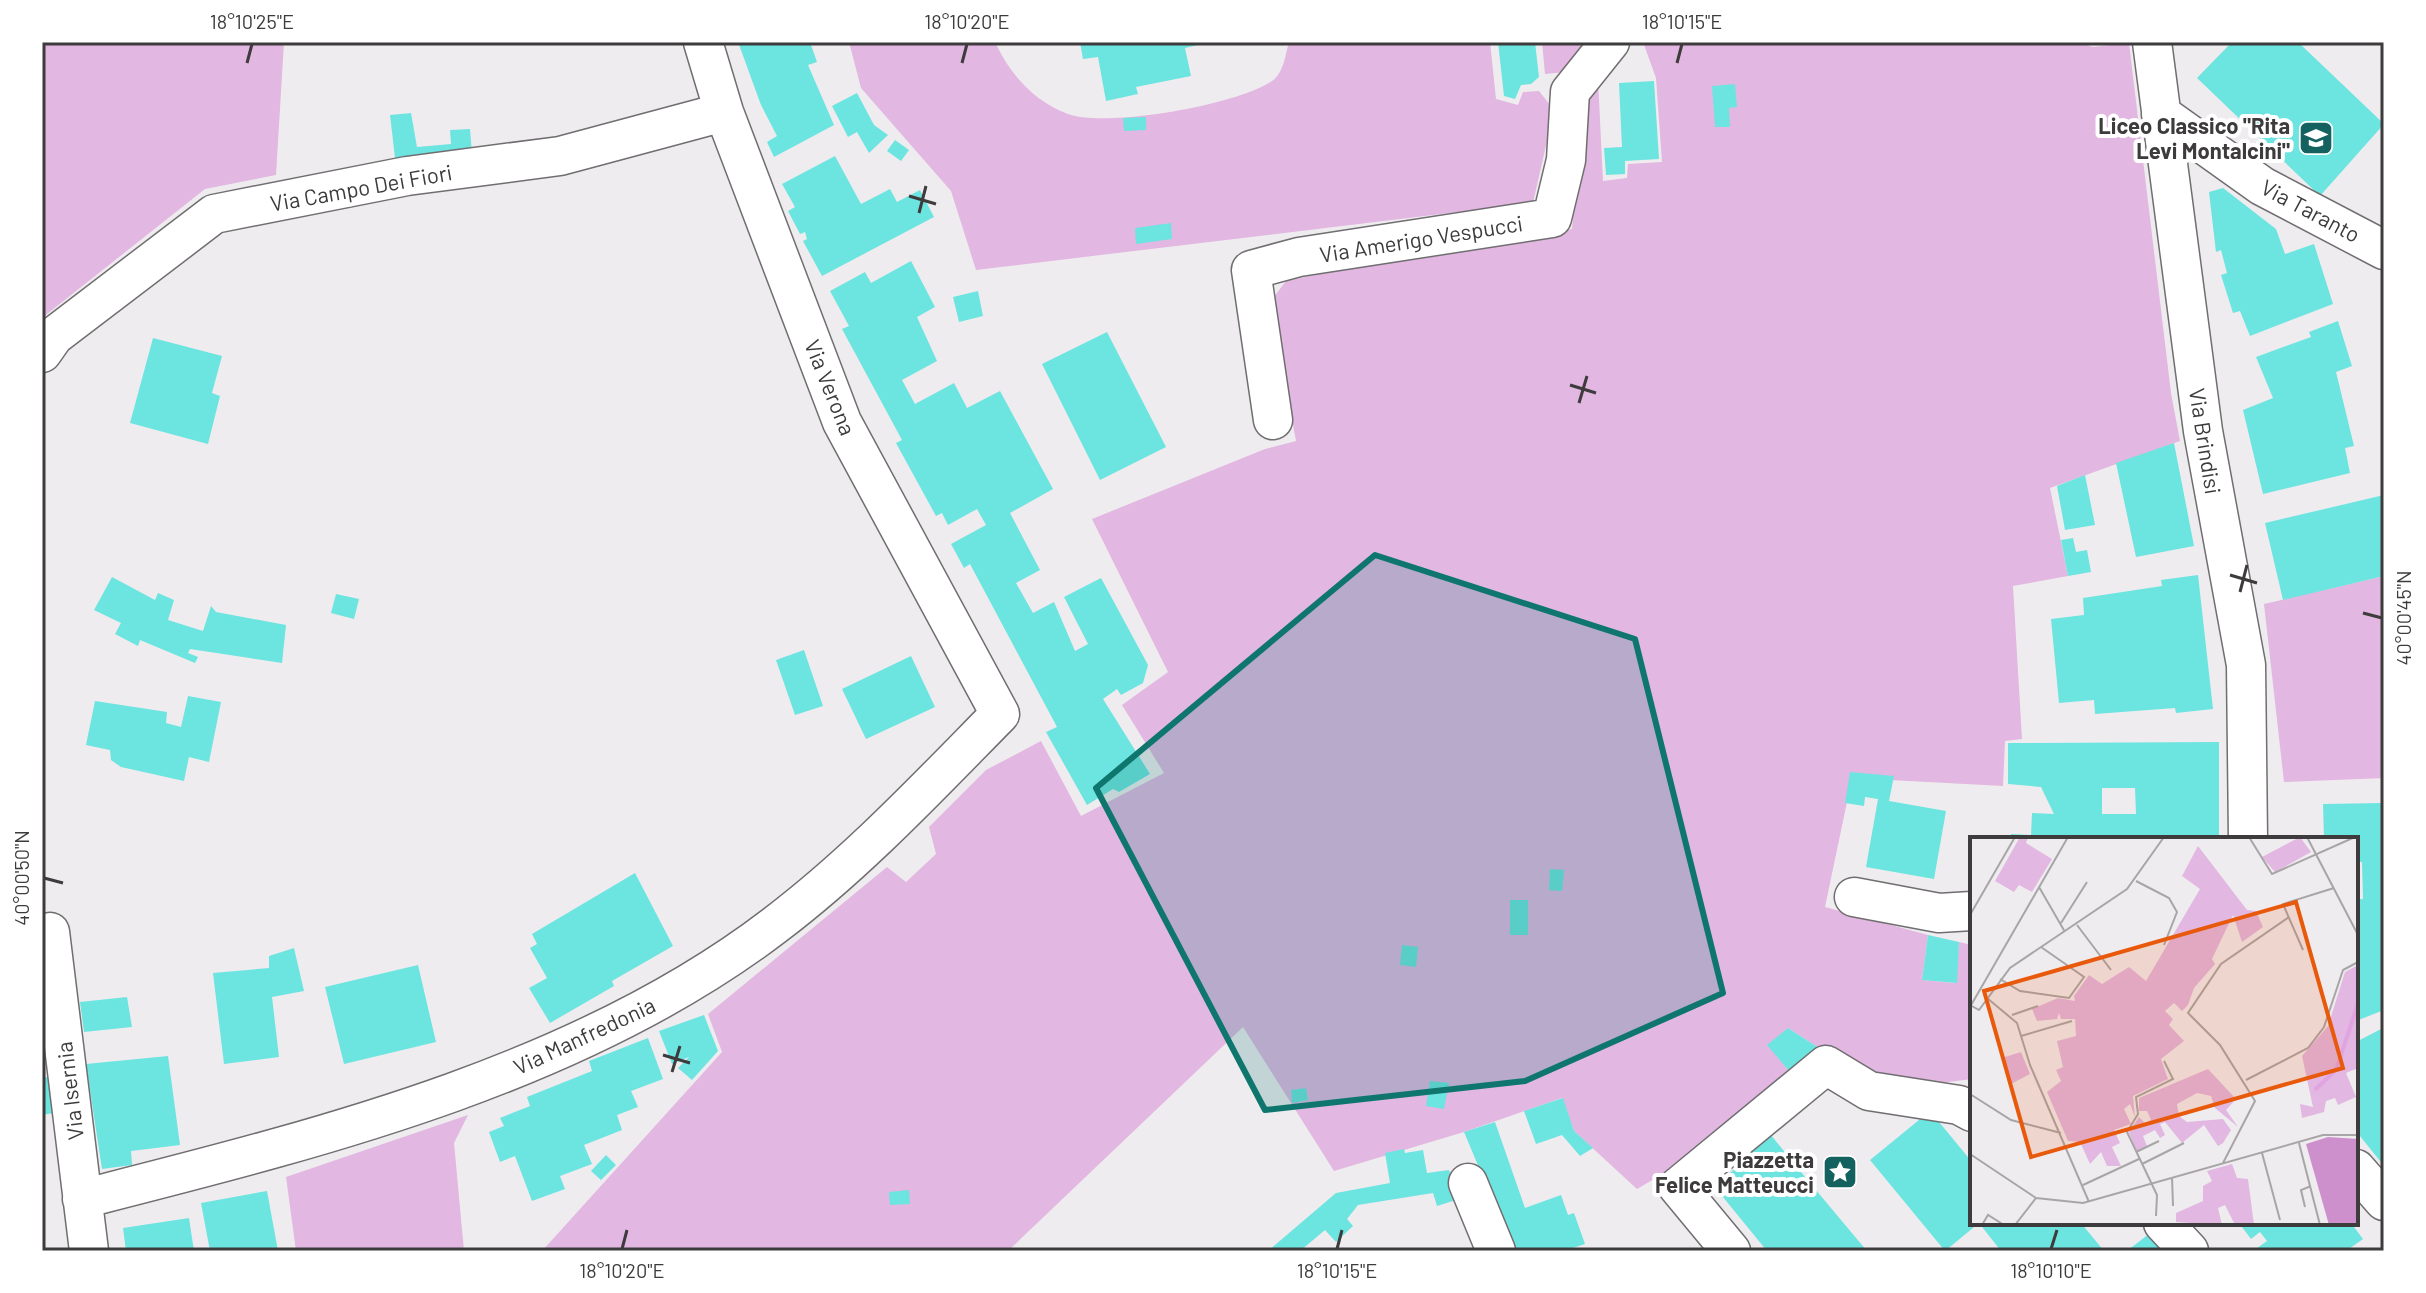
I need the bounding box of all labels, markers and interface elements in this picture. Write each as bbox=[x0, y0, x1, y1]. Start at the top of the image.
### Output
text: 18°10'25"E bbox=[210, 9, 294, 33]
text: 18°10'20"E bbox=[924, 9, 1010, 33]
text: 18°10'15"E bbox=[1642, 9, 1722, 33]
place label: Liceo Classico "Rita Levi Montalcini" bbox=[2098, 112, 2290, 163]
school or university icon: Liceo Classico "Rita Levi Montalcini" bbox=[2297, 119, 2335, 157]
street label: Via Campo Dei Fiori bbox=[268, 158, 454, 216]
street label: Via Taranto bbox=[2257, 173, 2365, 247]
street label: Via Amerigo Vespucci bbox=[1317, 209, 1525, 267]
street label: Via Verona bbox=[800, 335, 862, 439]
street label: Via Brindisi bbox=[2185, 386, 2227, 496]
text: 40°00'45"N bbox=[2391, 570, 2415, 666]
text: 40°00'50"N bbox=[9, 830, 33, 926]
inset map bbox=[1970, 837, 2358, 1225]
street label: Via Manfredonia bbox=[509, 991, 659, 1079]
street label: Via Isernia bbox=[50, 1040, 88, 1142]
place label: Piazzetta Felice Matteucci bbox=[1655, 1146, 1814, 1197]
place icon: Piazzetta Felice Matteucci bbox=[1821, 1153, 1859, 1191]
text: 18°10'20"E bbox=[579, 1258, 665, 1282]
text: 18°10'15"E bbox=[1297, 1258, 1377, 1282]
text: 18°10'10"E bbox=[2010, 1258, 2092, 1282]

